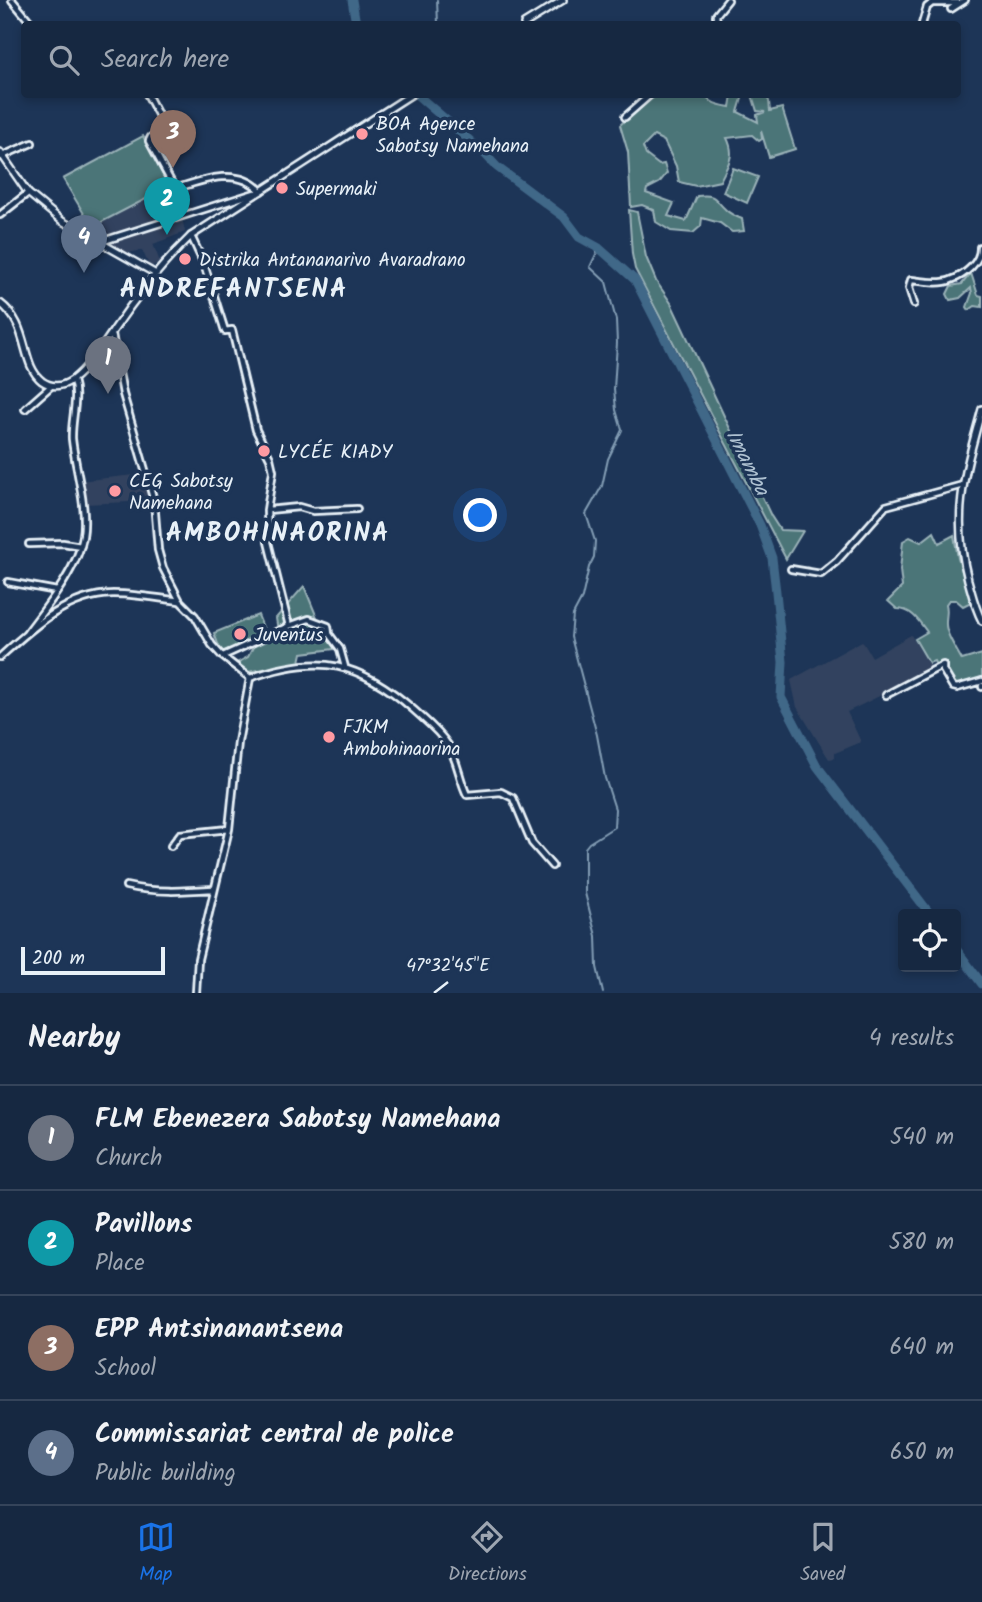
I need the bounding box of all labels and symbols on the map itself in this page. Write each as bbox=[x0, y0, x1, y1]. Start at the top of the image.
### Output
pin: 3 bbox=[150, 110, 196, 168]
place label: BOA Agence Sabotsy Namehana bbox=[376, 110, 529, 162]
marker: BOA Agence Sabotsy Namehana bbox=[354, 126, 370, 142]
place label: Supermaki bbox=[296, 175, 378, 205]
pin: 2 bbox=[144, 177, 190, 235]
marker: Supermaki bbox=[274, 180, 290, 196]
pin: 4 bbox=[61, 215, 107, 273]
place label: Distrika Antananarivo Avaradrano bbox=[199, 246, 466, 276]
marker: Distrika Antananarivo Avaradrano bbox=[177, 251, 193, 267]
district label: ANDREFANTSENA bbox=[120, 269, 348, 311]
pin: 1 bbox=[85, 336, 131, 394]
water label: Imamba bbox=[716, 424, 778, 503]
place label: LYCÉE KIADY bbox=[278, 438, 393, 468]
marker: LYCÉE KIADY bbox=[256, 443, 272, 459]
place label: CEG Sabotsy Namehana bbox=[129, 467, 234, 519]
marker: CEG Sabotsy Namehana bbox=[107, 483, 123, 499]
your location bbox=[463, 498, 497, 532]
district label: AMBOHINAORINA bbox=[166, 513, 390, 555]
place label: Juventus bbox=[254, 621, 323, 651]
marker: Juventus bbox=[232, 626, 248, 642]
place label: FJKM Ambohinaorina bbox=[343, 713, 460, 765]
marker: FJKM Ambohinaorina bbox=[321, 729, 337, 745]
scale bar bbox=[21, 944, 164, 976]
text: 47°32'45"E bbox=[406, 952, 490, 981]

